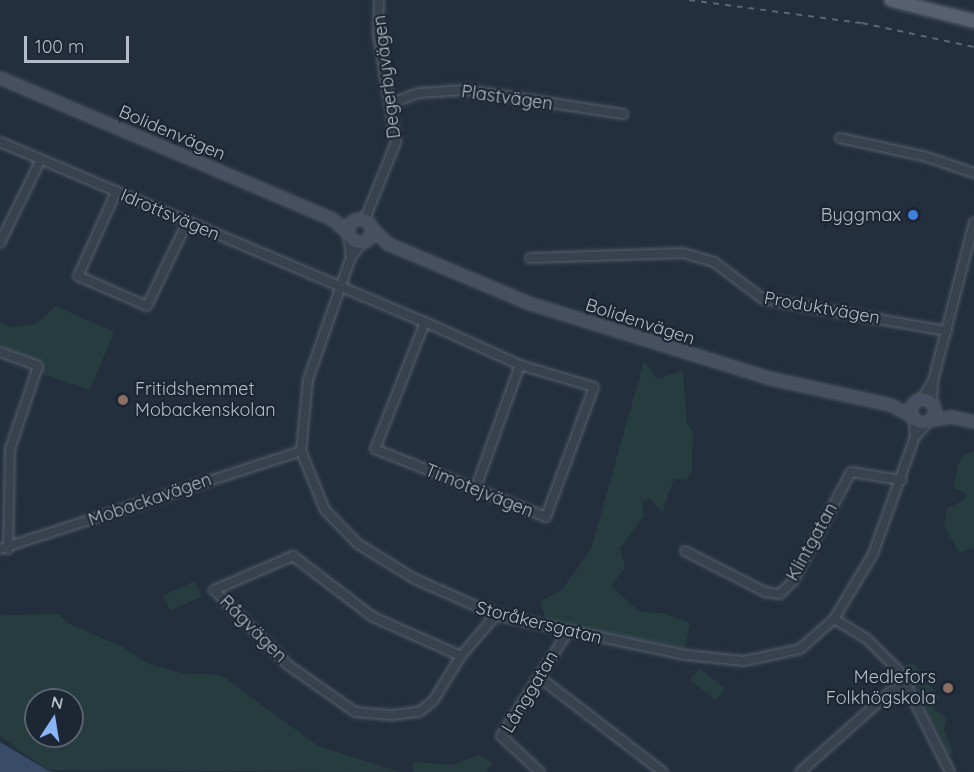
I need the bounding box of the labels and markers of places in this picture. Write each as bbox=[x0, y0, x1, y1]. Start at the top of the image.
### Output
place label: Byggmax bbox=[821, 204, 901, 226]
marker: Byggmax bbox=[906, 208, 920, 222]
place label: Fritidshemmet Mobackenskolan bbox=[135, 379, 276, 422]
marker: Fritidshemmet Mobackenskolan bbox=[116, 393, 130, 407]
place label: Medlefors Folkhögskola bbox=[826, 667, 936, 710]
marker: Medlefors Folkhögskola bbox=[941, 681, 955, 695]

